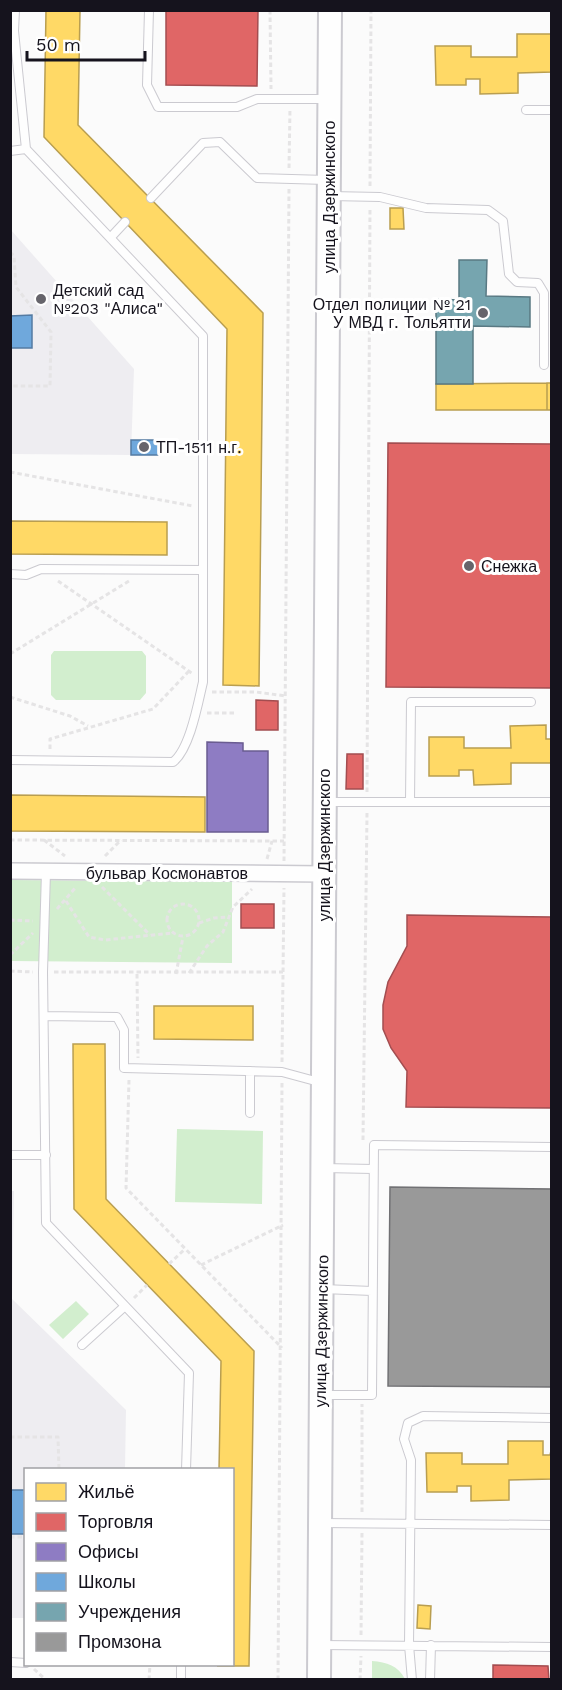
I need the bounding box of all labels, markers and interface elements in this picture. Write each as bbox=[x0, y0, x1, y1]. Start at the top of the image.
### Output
scale bar bbox=[27, 24, 146, 62]
text: 50 m bbox=[36, 34, 81, 55]
street label: улица Дзержинского bbox=[320, 121, 339, 273]
place label: Детский сад №203 "Алиса" bbox=[53, 281, 163, 318]
marker: Детский сад №203 "Алиса" bbox=[34, 292, 48, 306]
place label: Отдел полиции № 21 У МВД г. Тольятти bbox=[313, 295, 471, 332]
marker: Отдел полиции № 21 У МВД г. Тольятти bbox=[476, 306, 490, 320]
place label: ТП-1511 н.г. bbox=[156, 438, 241, 457]
marker: ТП-1511 н.г. bbox=[137, 440, 151, 454]
place label: Снежка bbox=[481, 557, 537, 576]
marker: Снежка bbox=[462, 559, 476, 573]
street label: улица Дзержинского bbox=[315, 769, 334, 921]
street label: бульвар Космонавтов bbox=[86, 864, 248, 883]
street label: улица Дзержинского bbox=[311, 1254, 332, 1408]
legend bbox=[24, 1468, 234, 1666]
text: Жильё bbox=[78, 1481, 135, 1502]
text: Торговля bbox=[78, 1511, 153, 1532]
text: Офисы bbox=[78, 1541, 139, 1562]
text: Школы bbox=[78, 1571, 136, 1592]
text: Учреждения bbox=[78, 1601, 181, 1622]
text: Промзона bbox=[78, 1631, 162, 1652]

